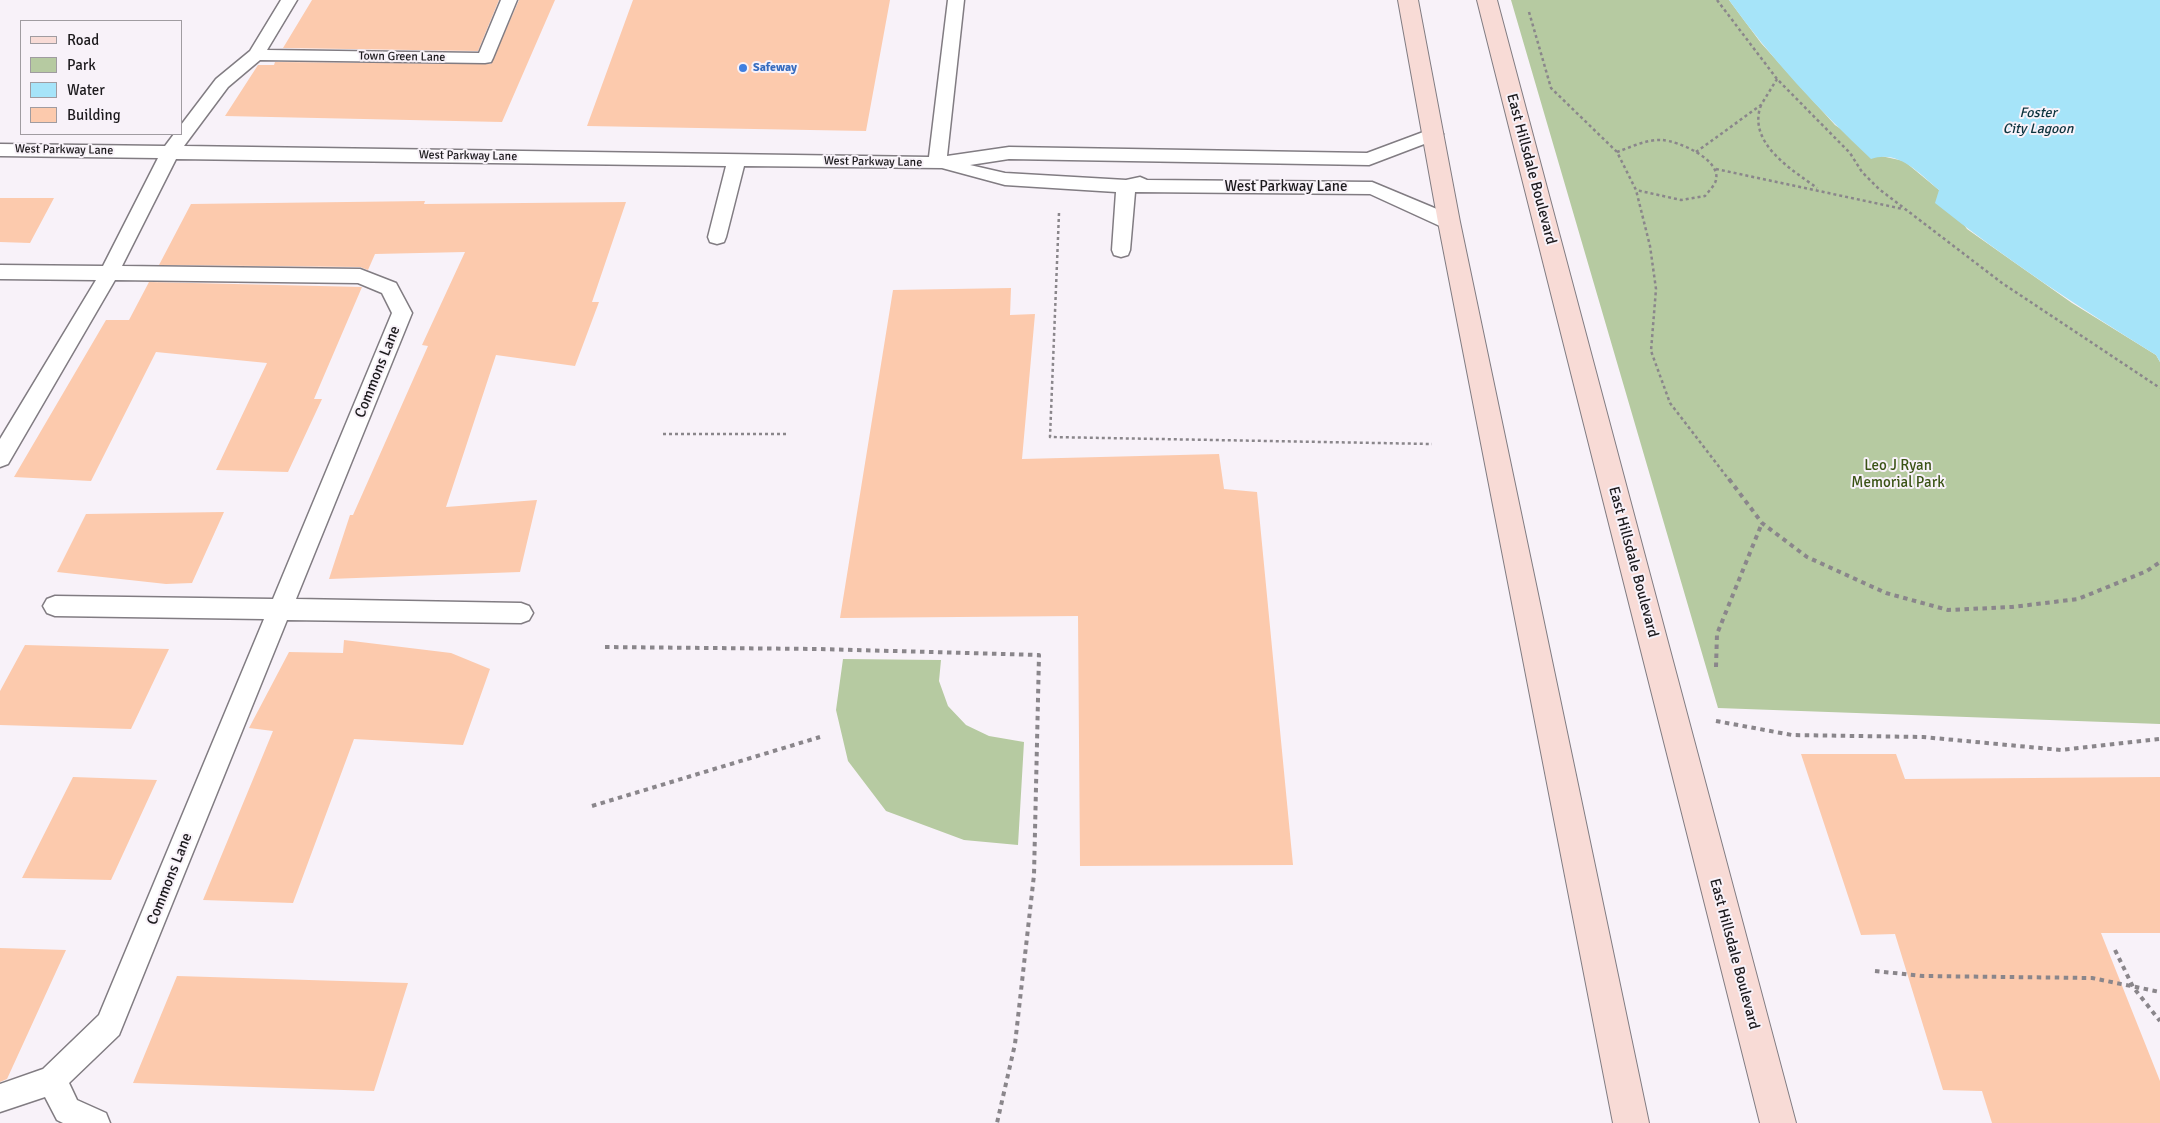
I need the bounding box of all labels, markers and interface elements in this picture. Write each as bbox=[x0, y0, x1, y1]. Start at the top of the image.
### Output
legend bbox=[20, 20, 182, 135]
text: Road bbox=[67, 31, 99, 49]
street label: Town Green Lane bbox=[358, 49, 446, 65]
text: Park bbox=[67, 56, 96, 74]
place label: Safeway bbox=[753, 61, 797, 75]
marker: Safeway bbox=[737, 62, 749, 74]
text: Water bbox=[67, 81, 105, 99]
street label: East Hillsdale Boulevard bbox=[1502, 92, 1560, 246]
water label: Foster City Lagoon bbox=[2003, 105, 2073, 138]
text: Building bbox=[67, 106, 121, 124]
street label: West Parkway Lane bbox=[15, 142, 113, 158]
street label: West Parkway Lane bbox=[419, 148, 517, 164]
street label: West Parkway Lane bbox=[824, 154, 922, 170]
street label: West Parkway Lane bbox=[1225, 178, 1347, 196]
street label: Commons Lane bbox=[351, 323, 405, 421]
park label: Leo J Ryan Memorial Park bbox=[1851, 457, 1945, 492]
street label: East Hillsdale Boulevard bbox=[1604, 485, 1662, 639]
street label: Commons Lane bbox=[143, 830, 197, 928]
street label: East Hillsdale Boulevard bbox=[1705, 877, 1763, 1031]

